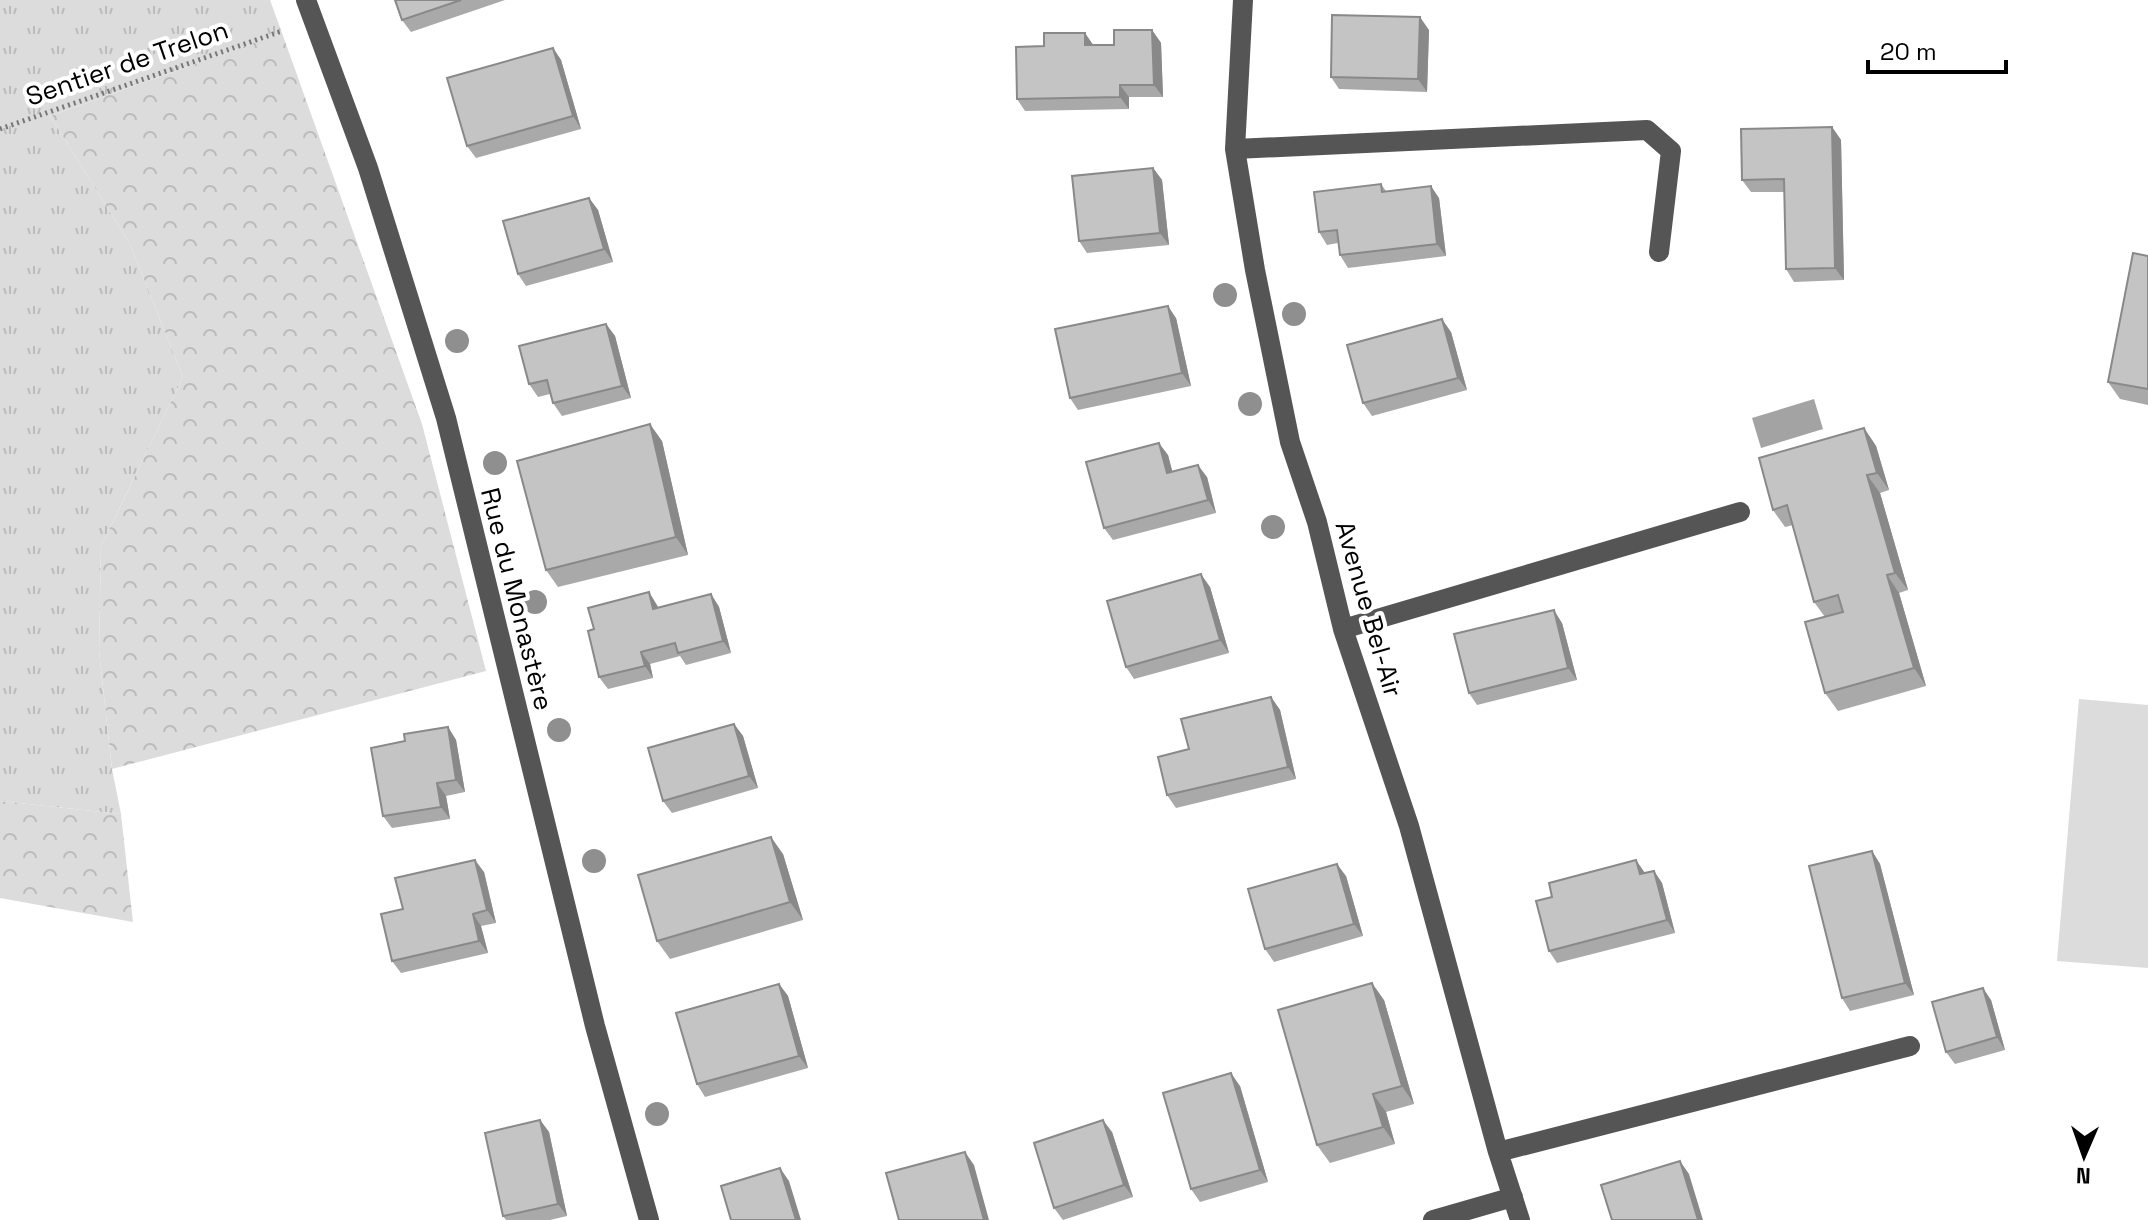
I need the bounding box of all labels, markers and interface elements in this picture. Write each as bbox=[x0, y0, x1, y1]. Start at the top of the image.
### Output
street label: Sentier de Trelon bbox=[21, 12, 233, 114]
scale bar bbox=[1868, 24, 2006, 74]
text: 20 m bbox=[1880, 36, 1937, 67]
street label: Rue du Monastère bbox=[473, 484, 561, 714]
street label: Avenue Bel-Air bbox=[1328, 517, 1410, 701]
north arrow bbox=[2044, 1116, 2124, 1196]
text: N bbox=[2075, 1162, 2091, 1190]

